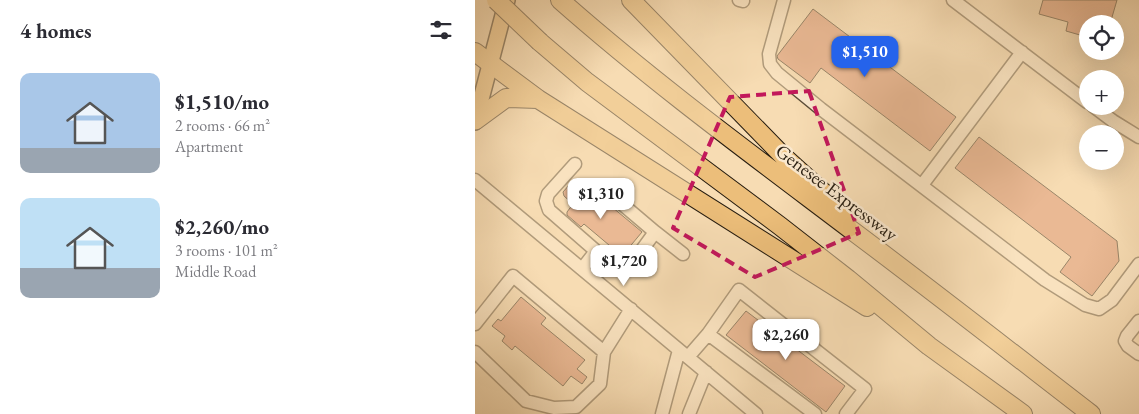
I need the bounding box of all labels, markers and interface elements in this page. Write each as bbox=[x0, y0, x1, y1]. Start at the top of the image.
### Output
map controls bbox=[1079, 15, 1124, 170]
button: locate bbox=[1079, 15, 1124, 60]
icon: filters bbox=[427, 16, 455, 44]
text: 4 homes bbox=[20, 17, 92, 44]
pin: $1,510 bbox=[824, 36, 906, 78]
text: $1,510 bbox=[842, 41, 888, 62]
button: + bbox=[1079, 70, 1124, 115]
text: $1,510/mo bbox=[175, 88, 269, 115]
icon: home bbox=[60, 93, 120, 153]
text: 2 rooms · 66 m² bbox=[175, 115, 270, 136]
button: − bbox=[1079, 125, 1124, 170]
text: Apartment bbox=[175, 136, 243, 157]
street label: Genesee Expressway bbox=[771, 138, 903, 247]
pin: $1,310 bbox=[560, 178, 642, 220]
text: $1,310 bbox=[578, 183, 624, 204]
text: $2,260/mo bbox=[175, 213, 269, 240]
icon: home bbox=[60, 218, 120, 278]
text: 3 rooms · 101 m² bbox=[175, 240, 278, 261]
pin: $1,720 bbox=[583, 244, 665, 287]
text: $1,720 bbox=[601, 250, 647, 271]
text: Middle Road bbox=[175, 261, 256, 282]
pin: $2,260 bbox=[745, 318, 827, 361]
text: $2,260 bbox=[763, 324, 809, 345]

